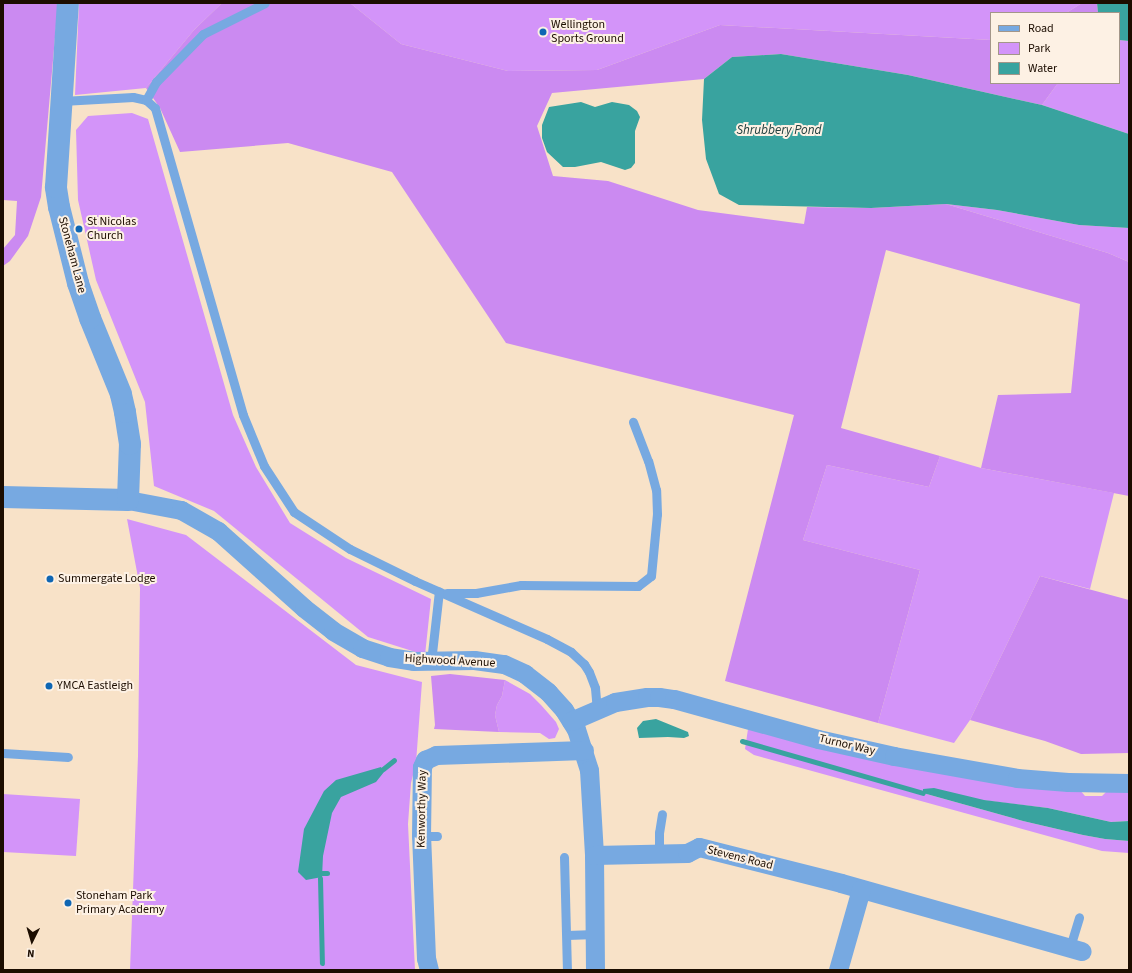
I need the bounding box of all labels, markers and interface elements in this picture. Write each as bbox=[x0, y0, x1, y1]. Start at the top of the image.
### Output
legend bbox=[990, 12, 1120, 84]
place label: Wellington Sports Ground bbox=[551, 18, 624, 46]
text: Road bbox=[1028, 20, 1054, 37]
marker: Wellington Sports Ground bbox=[538, 27, 548, 37]
text: Park bbox=[1028, 40, 1050, 57]
text: Water bbox=[1028, 60, 1057, 77]
water label: Shrubbery Pond bbox=[736, 122, 822, 138]
street label: Stoneham Lane bbox=[55, 215, 89, 295]
place label: St Nicolas Church bbox=[87, 215, 136, 243]
marker: St Nicolas Church bbox=[74, 224, 84, 234]
place label: Summergate Lodge bbox=[58, 572, 155, 586]
marker: Summergate Lodge bbox=[45, 574, 55, 584]
street label: Highwood Avenue bbox=[404, 651, 496, 671]
place label: YMCA Eastleigh bbox=[57, 679, 133, 693]
marker: YMCA Eastleigh bbox=[44, 681, 54, 691]
street label: Turnor Way bbox=[818, 732, 876, 758]
street label: Kenworthy Way bbox=[414, 770, 430, 848]
street label: Stevens Road bbox=[706, 843, 774, 873]
place label: Stoneham Park Primary Academy bbox=[76, 889, 164, 917]
marker: Stoneham Park Primary Academy bbox=[63, 898, 73, 908]
north arrow bbox=[12, 921, 52, 961]
text: N bbox=[27, 946, 35, 961]

